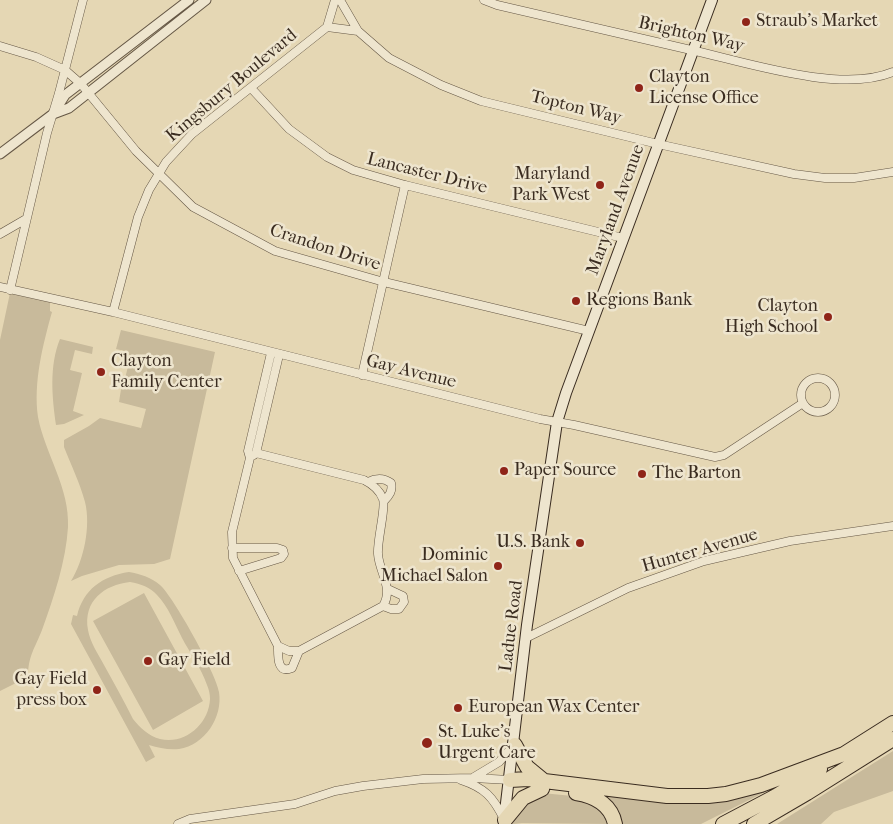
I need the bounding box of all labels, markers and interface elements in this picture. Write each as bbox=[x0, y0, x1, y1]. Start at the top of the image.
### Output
place label: Straub's Market bbox=[756, 11, 878, 33]
street label: Brighton Way bbox=[636, 12, 746, 58]
marker: Straub's Market bbox=[740, 16, 752, 28]
street label: Kingsbury Boulevard bbox=[162, 25, 302, 147]
place label: Clayton License Office bbox=[649, 67, 759, 110]
marker: Clayton License Office bbox=[633, 82, 645, 94]
street label: Topton Way bbox=[528, 86, 624, 130]
street label: Maryland Avenue bbox=[582, 142, 650, 278]
street label: Lancaster Drive bbox=[365, 149, 489, 199]
place label: Maryland Park West bbox=[512, 164, 590, 206]
marker: Maryland Park West bbox=[594, 179, 606, 191]
street label: Crandon Drive bbox=[267, 220, 383, 276]
place label: Regions Bank bbox=[586, 290, 692, 312]
marker: Regions Bank bbox=[570, 295, 582, 307]
place label: Clayton High School bbox=[725, 296, 818, 338]
marker: Clayton High School bbox=[822, 311, 834, 323]
street label: Gay Avenue bbox=[364, 350, 458, 394]
place label: Clayton Family Center bbox=[111, 351, 222, 394]
marker: Clayton Family Center bbox=[95, 366, 107, 378]
place label: Paper Source bbox=[514, 460, 616, 482]
place label: The Barton bbox=[652, 463, 741, 485]
marker: Paper Source bbox=[498, 465, 510, 477]
marker: The Barton bbox=[636, 468, 648, 480]
street label: Hunter Avenue bbox=[640, 524, 760, 578]
place label: U.S. Bank bbox=[496, 532, 570, 554]
marker: U.S. Bank bbox=[574, 537, 586, 549]
place label: Dominic Michael Salon bbox=[380, 545, 488, 588]
marker: Dominic Michael Salon bbox=[492, 560, 504, 572]
street label: Ladue Road bbox=[496, 579, 528, 673]
place label: Gay Field bbox=[158, 650, 231, 672]
marker: Gay Field bbox=[142, 655, 154, 667]
place label: Gay Field press box bbox=[14, 669, 87, 712]
marker: Gay Field press box bbox=[91, 684, 103, 696]
place label: European Wax Center bbox=[468, 697, 639, 719]
marker: European Wax Center bbox=[452, 702, 464, 714]
place label: St. Luke's Urgent Care bbox=[438, 722, 536, 764]
marker: St. Luke's Urgent Care bbox=[420, 736, 434, 750]

